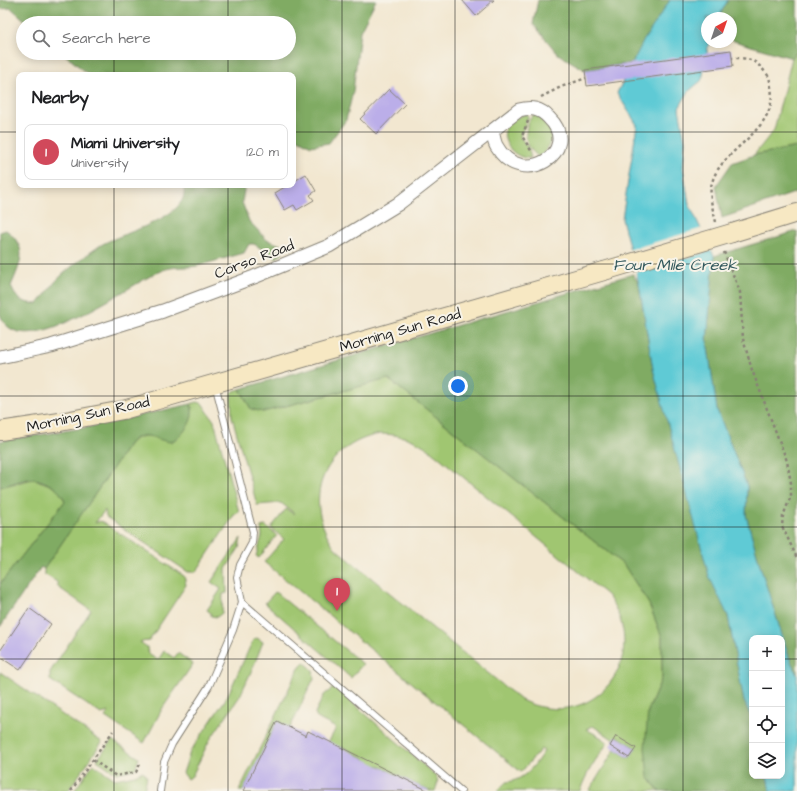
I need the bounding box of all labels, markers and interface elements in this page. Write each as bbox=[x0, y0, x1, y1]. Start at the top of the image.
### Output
north arrow bbox=[701, 12, 737, 48]
search box bbox=[16, 16, 296, 60]
icon: search bbox=[30, 27, 52, 49]
text: Search here bbox=[62, 28, 151, 49]
text: Nearby bbox=[32, 86, 89, 110]
text: Miami University bbox=[71, 133, 180, 154]
text: 1 bbox=[45, 143, 47, 161]
text: 120 m bbox=[246, 143, 279, 161]
text: University bbox=[71, 154, 129, 172]
street label: Corso Road bbox=[211, 235, 297, 284]
water label: Four Mile Creek bbox=[613, 254, 738, 276]
street label: Morning Sun Road bbox=[337, 303, 464, 359]
your location bbox=[448, 376, 468, 396]
street label: Morning Sun Road bbox=[25, 391, 152, 439]
pin: 1 bbox=[324, 578, 350, 611]
map controls bbox=[749, 635, 785, 779]
button: + bbox=[749, 635, 785, 671]
button: − bbox=[749, 671, 785, 707]
button: locate bbox=[749, 707, 785, 743]
button: layers bbox=[749, 743, 785, 779]

